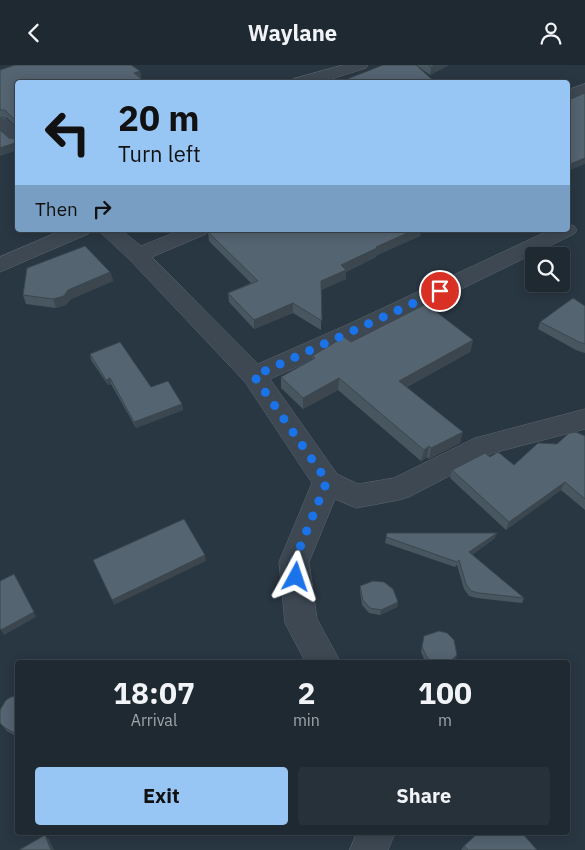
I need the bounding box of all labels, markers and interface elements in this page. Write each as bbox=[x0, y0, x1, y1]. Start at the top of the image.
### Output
text: Waylane bbox=[248, 18, 337, 47]
icon: back bbox=[20, 19, 48, 47]
icon: person bbox=[537, 19, 565, 47]
text: 20 m bbox=[118, 95, 200, 141]
icon: left bbox=[35, 100, 100, 165]
text: Turn left bbox=[118, 139, 201, 168]
icon: right bbox=[88, 195, 116, 223]
text: Then bbox=[35, 197, 78, 221]
map controls bbox=[525, 247, 570, 292]
button: search bbox=[525, 247, 570, 292]
pin bbox=[419, 270, 461, 312]
icon: arrive bbox=[426, 277, 454, 305]
position arrow bbox=[269, 550, 321, 602]
text: 18:07 bbox=[113, 673, 195, 712]
text: 2 bbox=[297, 673, 315, 712]
text: 100 bbox=[418, 673, 472, 712]
text: Arrival bbox=[131, 710, 177, 730]
text: min bbox=[293, 710, 320, 730]
text: m bbox=[438, 710, 452, 730]
button: Exit bbox=[35, 767, 288, 825]
button: Share bbox=[298, 767, 550, 825]

